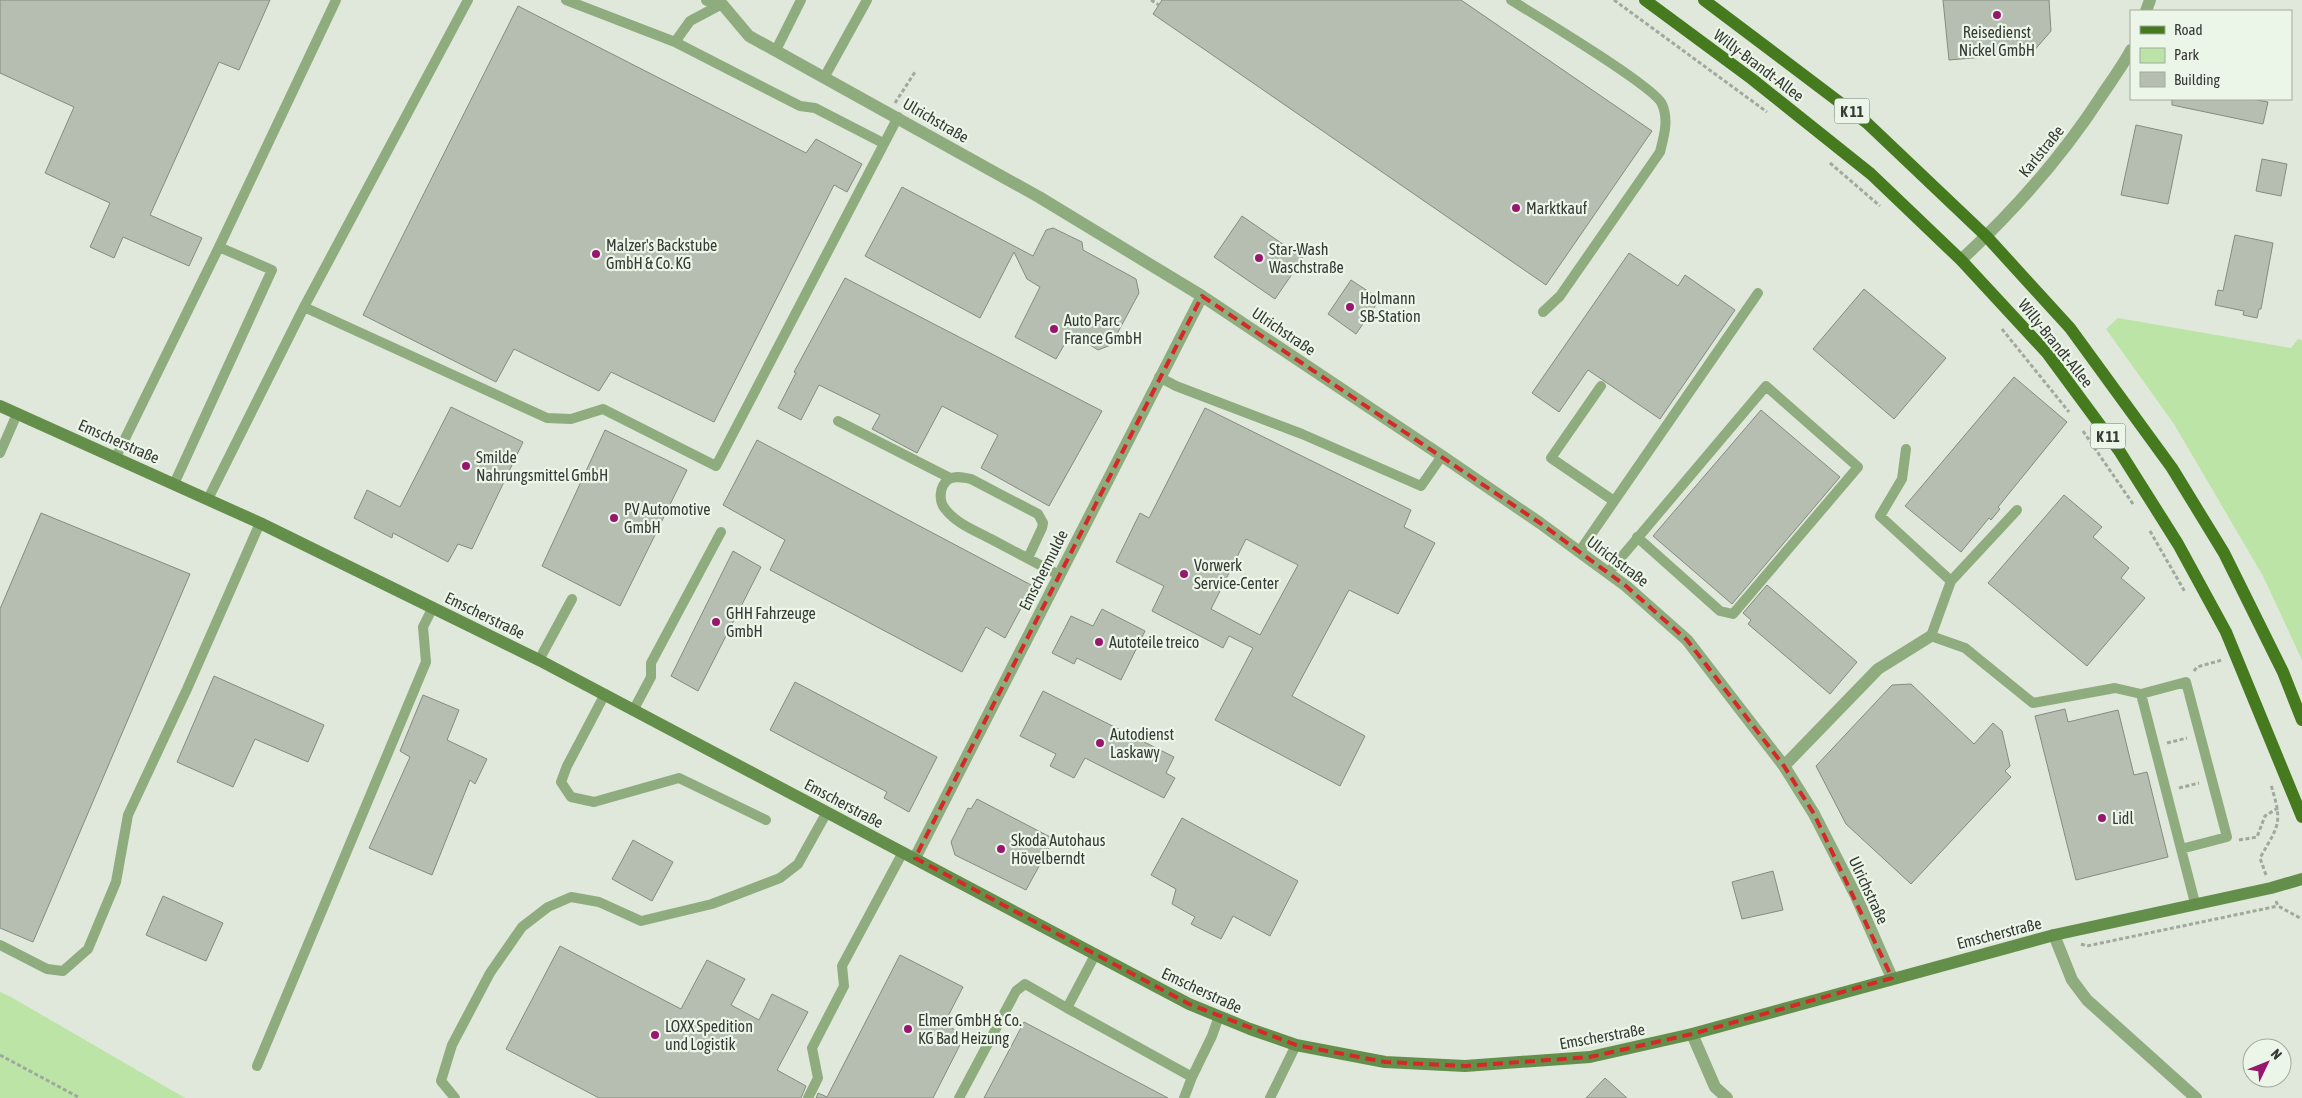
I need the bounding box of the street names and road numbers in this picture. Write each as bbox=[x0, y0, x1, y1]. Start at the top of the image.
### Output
street label: Willy-Brandt-Allee bbox=[1710, 25, 1808, 106]
street label: Ulrichstraße bbox=[900, 94, 972, 146]
road number: K 11 bbox=[1834, 98, 1870, 124]
street label: Karlstraße bbox=[2015, 122, 2067, 180]
street label: Willy-Brandt-Allee bbox=[2014, 295, 2097, 391]
street label: Ulrichstraße bbox=[1249, 303, 1319, 359]
street label: Emscherstraße bbox=[76, 415, 162, 467]
road number: K 11 bbox=[2090, 424, 2126, 448]
street label: Emschermulde bbox=[1015, 527, 1071, 613]
street label: Ulrichstraße bbox=[1584, 532, 1652, 590]
street label: Emscherstraße bbox=[442, 588, 528, 642]
street label: Emscherstraße bbox=[802, 775, 886, 831]
street label: Ulrichstraße bbox=[1845, 853, 1893, 927]
street label: Emscherstraße bbox=[1955, 914, 2043, 952]
street label: Emscherstraße bbox=[1159, 964, 1245, 1016]
street label: Emscherstraße bbox=[1558, 1020, 1646, 1052]

